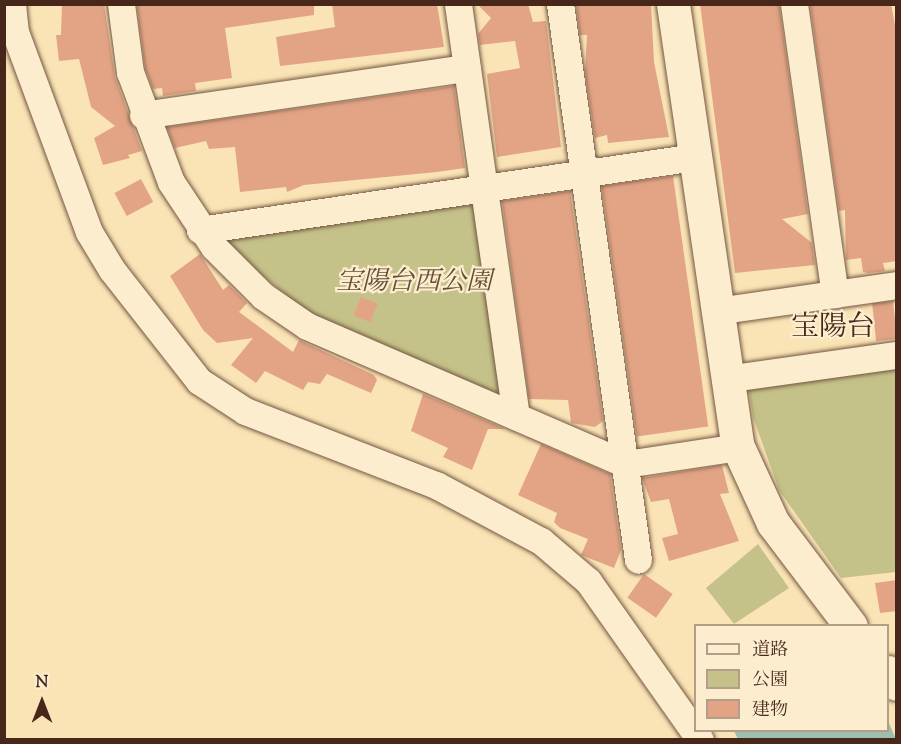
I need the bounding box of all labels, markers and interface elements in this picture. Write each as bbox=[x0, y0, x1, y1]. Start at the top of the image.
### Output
park label: 宝陽台西公園 bbox=[336, 267, 492, 299]
district label: 宝陽台 bbox=[791, 311, 875, 345]
legend bbox=[694, 624, 889, 732]
text: 道路 bbox=[752, 638, 788, 664]
text: 公園 bbox=[752, 668, 788, 694]
north arrow bbox=[12, 672, 72, 732]
text: N bbox=[36, 672, 48, 695]
text: 建物 bbox=[752, 698, 788, 724]

